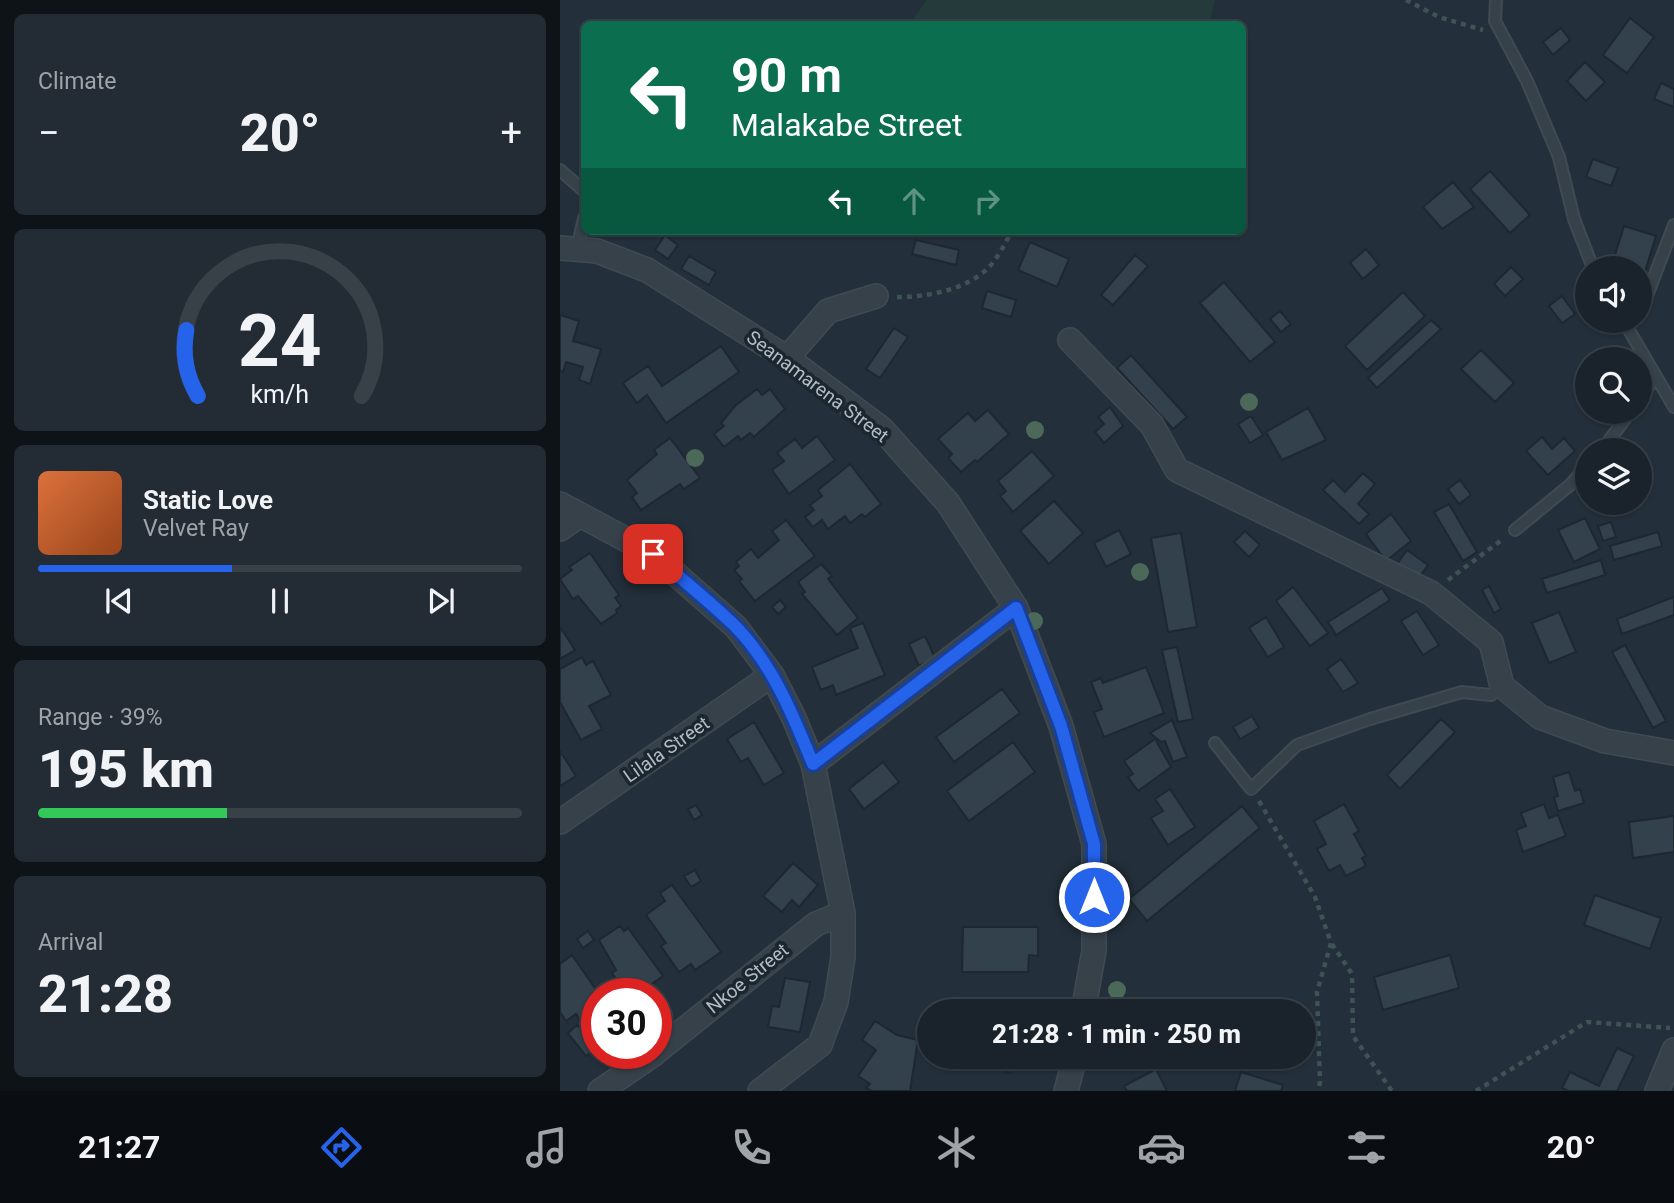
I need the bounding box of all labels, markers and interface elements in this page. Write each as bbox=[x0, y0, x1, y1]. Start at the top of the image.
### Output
text: 90 m bbox=[731, 47, 842, 104]
icon: left bbox=[616, 49, 707, 140]
text: Climate bbox=[38, 68, 117, 95]
text: 20° bbox=[240, 103, 320, 164]
text: Malakabe Street bbox=[731, 106, 962, 144]
text: − bbox=[38, 111, 60, 155]
text: + bbox=[500, 111, 522, 155]
icon: left bbox=[822, 182, 860, 220]
icon: ahead bbox=[895, 182, 933, 220]
icon: right bbox=[968, 182, 1006, 220]
map controls bbox=[1575, 256, 1652, 515]
button: sound bbox=[1575, 256, 1652, 333]
text: 24 bbox=[238, 299, 322, 385]
street label: Seanamarena Street bbox=[742, 326, 893, 447]
button: search bbox=[1575, 347, 1652, 424]
text: km/h bbox=[251, 380, 309, 409]
button: layers bbox=[1575, 438, 1652, 515]
text: Static Love bbox=[143, 485, 273, 515]
text: Velvet Ray bbox=[143, 515, 249, 542]
pin bbox=[623, 524, 683, 584]
icon: arrive bbox=[634, 535, 672, 573]
icon: previous bbox=[100, 582, 138, 620]
icon: pause bbox=[261, 582, 299, 620]
icon: next bbox=[422, 582, 460, 620]
text: Range · 39% bbox=[38, 704, 163, 731]
street label: Lilala Street bbox=[619, 711, 714, 787]
text: 195 km bbox=[38, 739, 214, 800]
position arrow bbox=[1057, 860, 1131, 934]
text: Arrival bbox=[38, 929, 103, 956]
street label: Nkoe Street bbox=[702, 938, 793, 1018]
text: 21:28 bbox=[38, 964, 173, 1025]
speed limit sign: 30 bbox=[581, 978, 672, 1069]
text: 21:28 · 1 min · 250 m bbox=[992, 1019, 1241, 1049]
icon: directions bbox=[317, 1123, 366, 1172]
icon: music bbox=[522, 1123, 571, 1172]
icon: phone bbox=[727, 1123, 776, 1172]
icon: climate bbox=[932, 1123, 981, 1172]
icon: car bbox=[1137, 1123, 1186, 1172]
icon: filters bbox=[1342, 1123, 1391, 1172]
text: 21:27 bbox=[78, 1128, 160, 1166]
text: 20° bbox=[1547, 1128, 1596, 1166]

